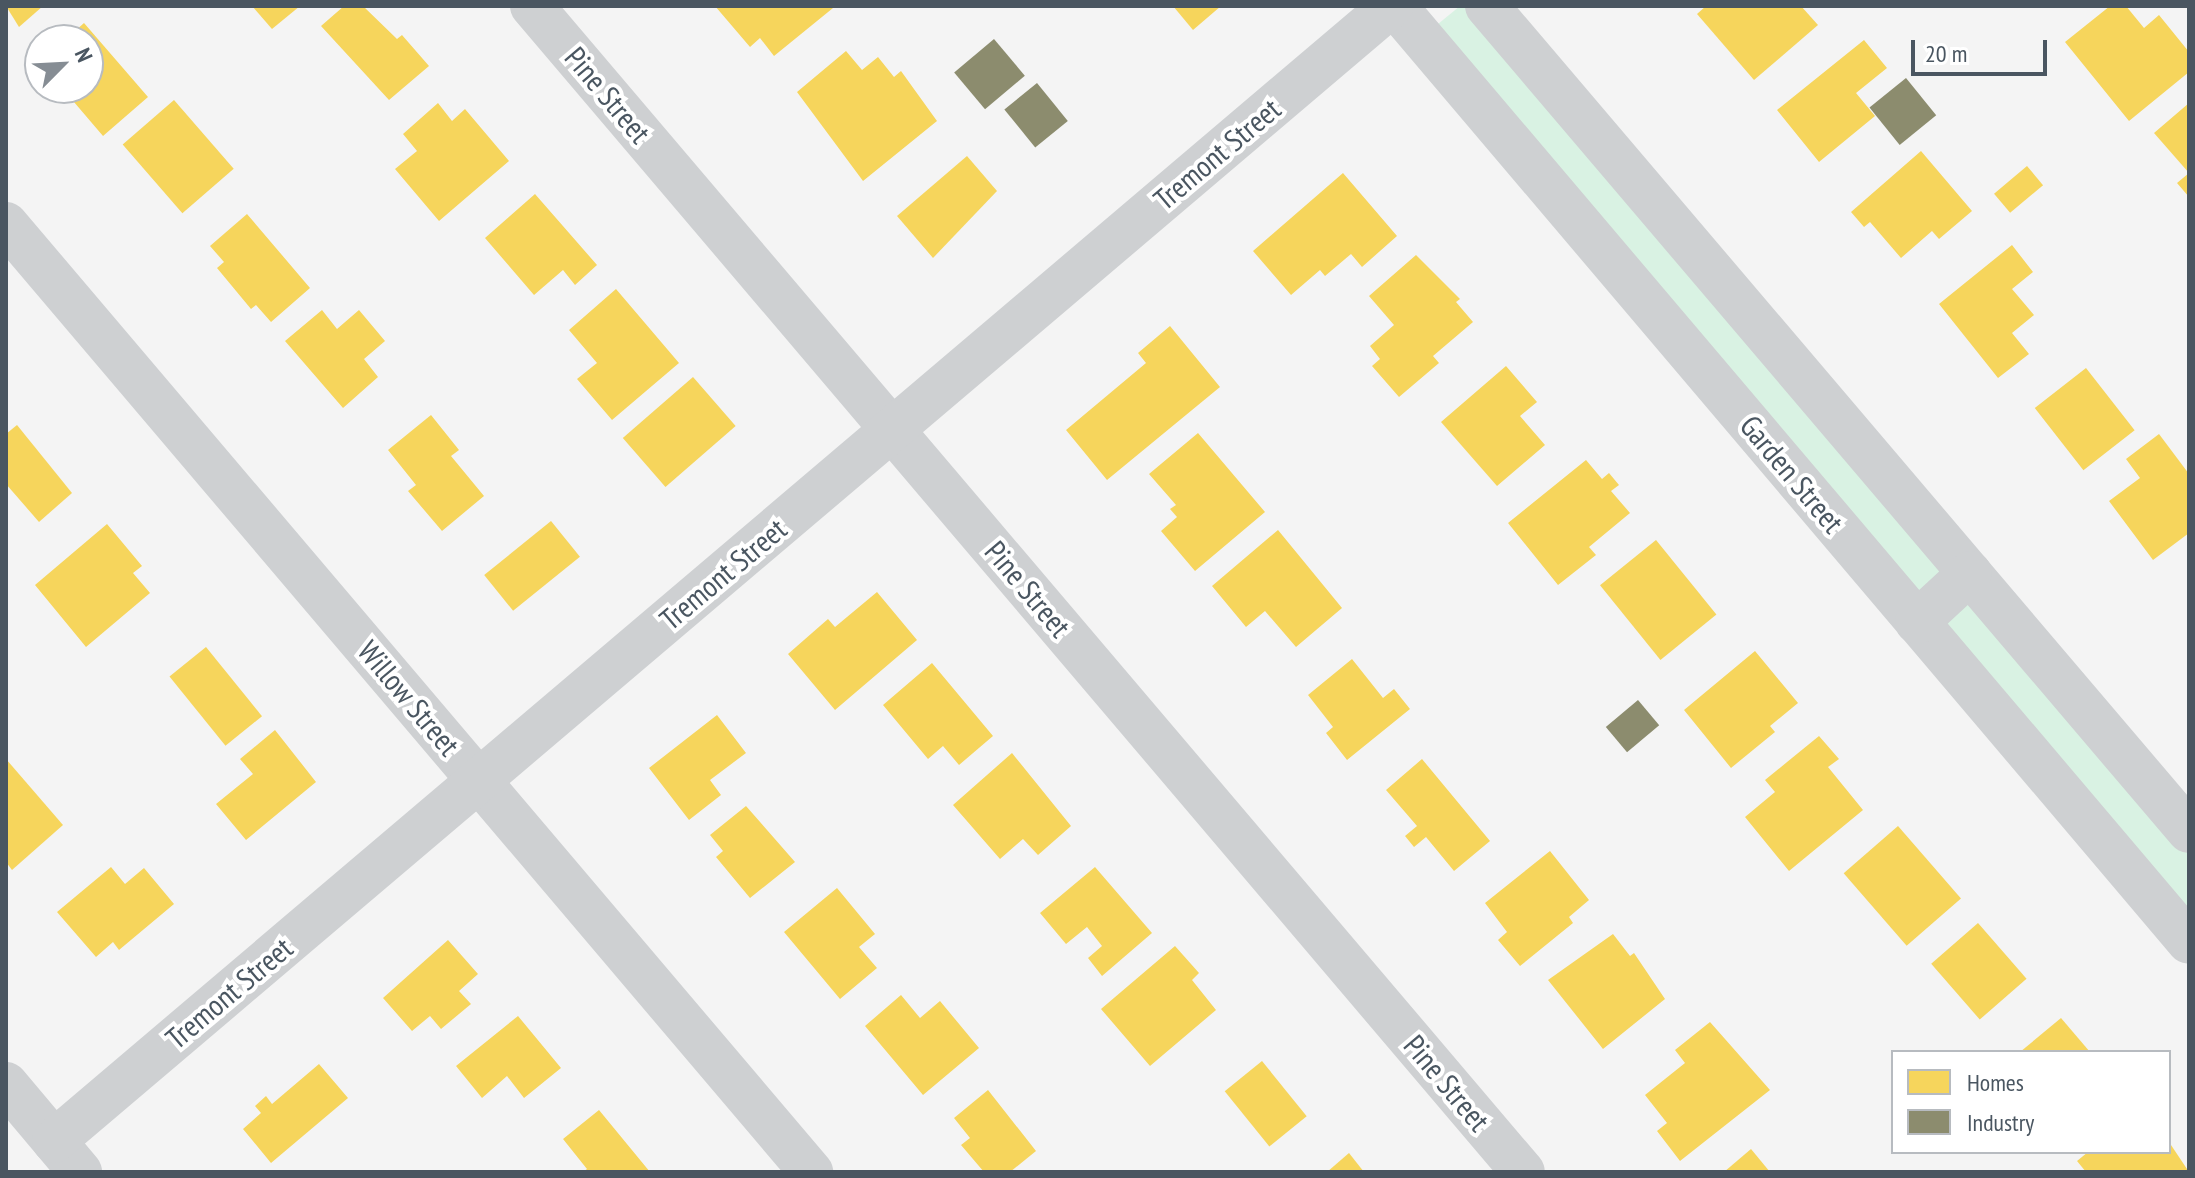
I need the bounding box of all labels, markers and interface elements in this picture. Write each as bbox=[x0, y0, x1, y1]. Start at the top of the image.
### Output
north arrow bbox=[24, 24, 104, 104]
scale bar bbox=[1915, 24, 2051, 74]
text: 20 m bbox=[1925, 38, 1967, 69]
street label: Pine Street bbox=[558, 40, 658, 150]
text: N bbox=[69, 44, 99, 66]
street label: Tremont Street bbox=[1147, 91, 1287, 217]
street label: Garden Street bbox=[1733, 408, 1851, 540]
street label: Tremont Street bbox=[653, 511, 793, 637]
street label: Pine Street bbox=[978, 534, 1078, 644]
street label: Willow Street bbox=[350, 633, 468, 763]
street label: Tremont Street bbox=[159, 930, 299, 1056]
street label: Pine Street bbox=[1397, 1028, 1497, 1138]
legend bbox=[1891, 1050, 2171, 1154]
text: Homes bbox=[1967, 1067, 2024, 1098]
text: Industry bbox=[1967, 1107, 2034, 1138]

